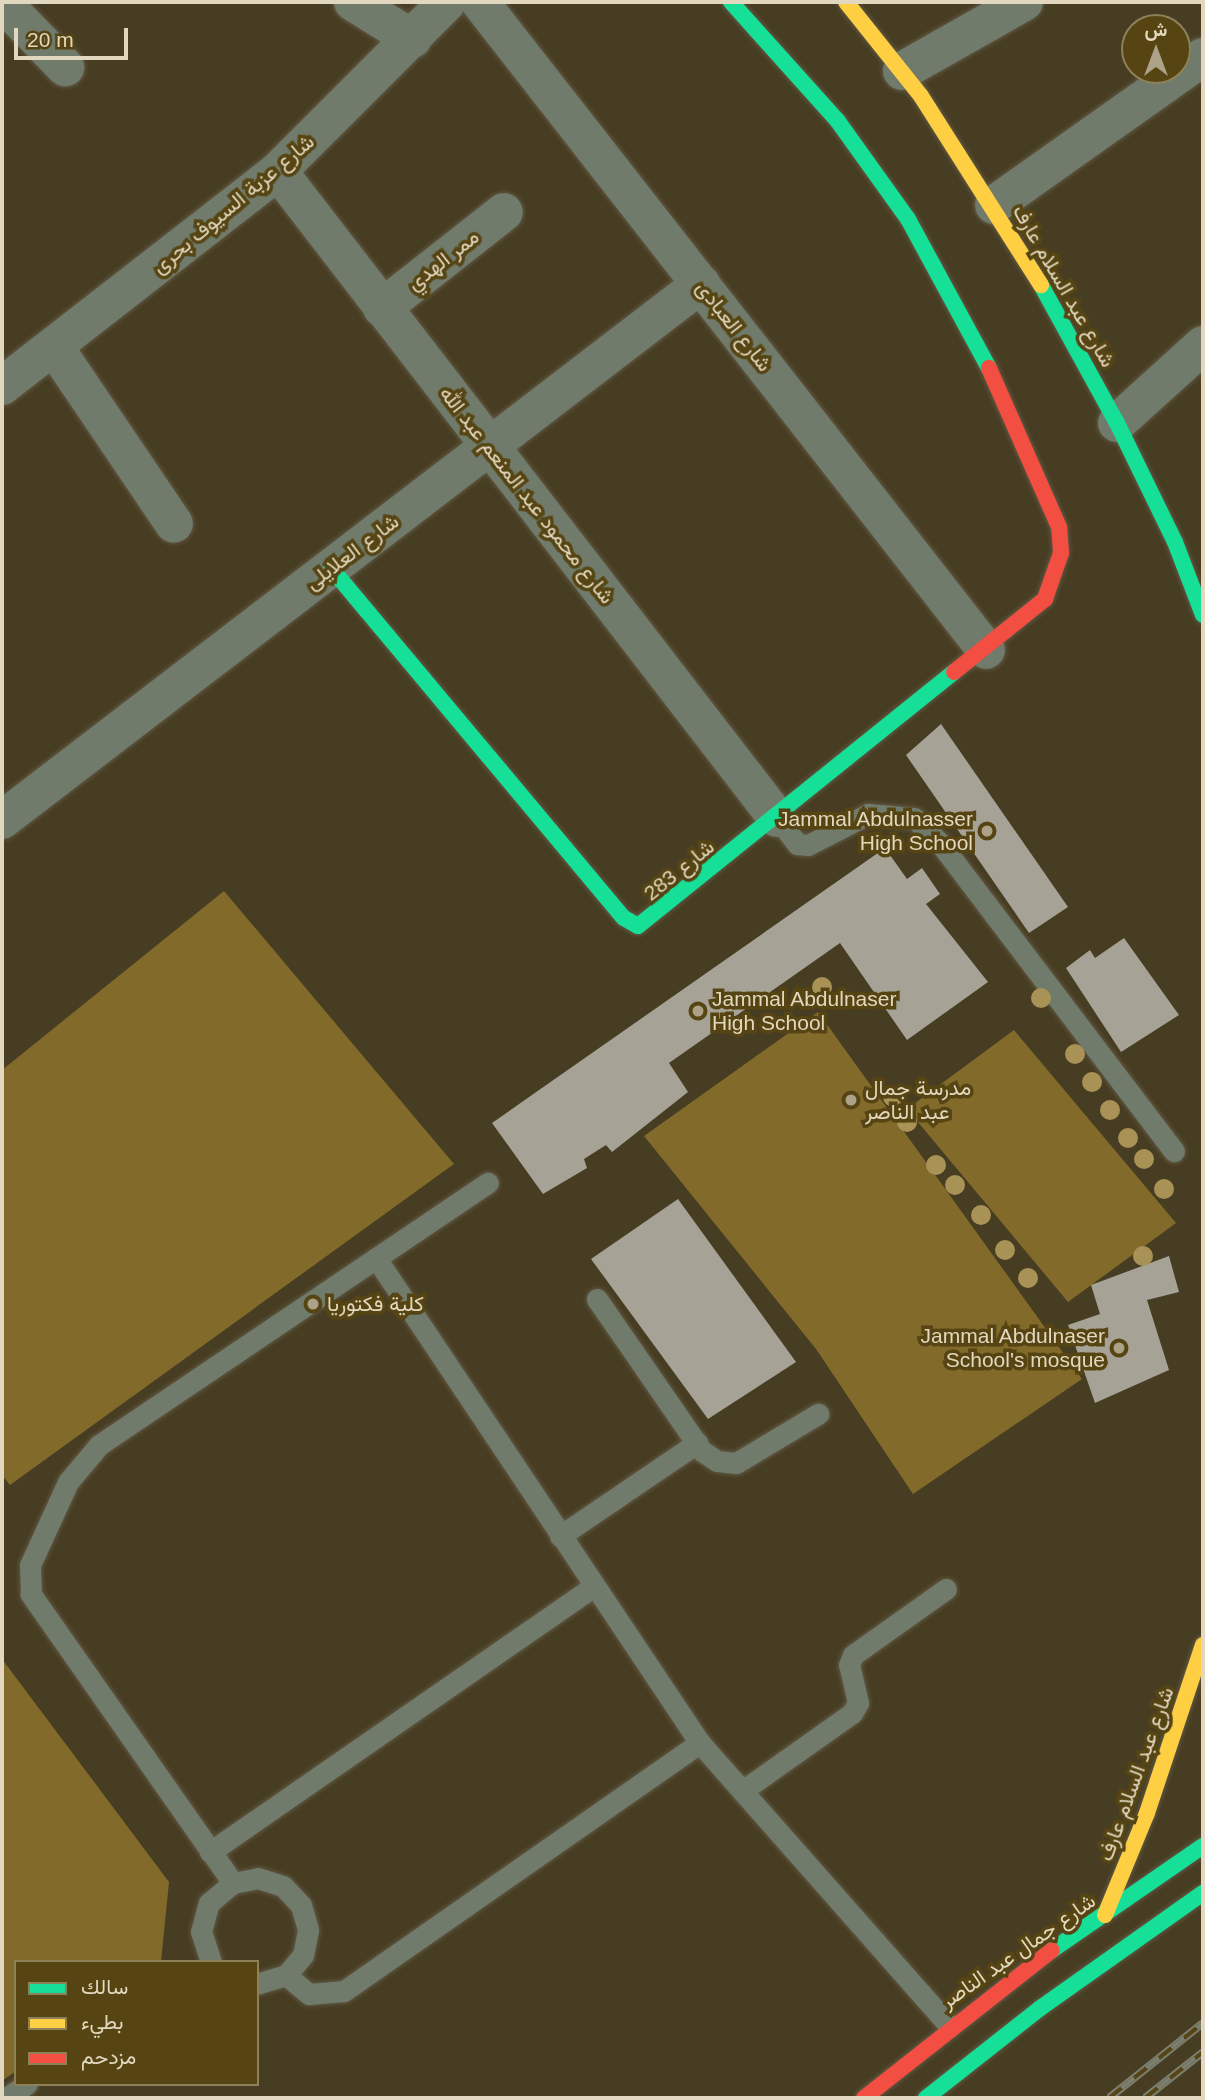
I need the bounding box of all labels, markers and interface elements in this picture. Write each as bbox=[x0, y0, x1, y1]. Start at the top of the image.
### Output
scale bar bbox=[18, 14, 131, 58]
north arrow bbox=[1121, 14, 1191, 84]
text: ش bbox=[1145, 19, 1167, 40]
text: 20 m bbox=[27, 28, 74, 51]
street label: شارع عزبة السيوف بحرى bbox=[147, 129, 319, 279]
street label: شارع عبد السلام عارف bbox=[1007, 200, 1121, 372]
street label: ممر الهدي bbox=[402, 224, 484, 296]
street label: شارع العبادى bbox=[691, 275, 777, 377]
street label: شارع محمود عبد المنعم عبد الله bbox=[434, 381, 620, 609]
street label: شارع العلايلى bbox=[300, 509, 404, 595]
place label: Jammal Abdulnasser High School bbox=[777, 806, 973, 856]
marker: Jammal Abdulnasser High School bbox=[979, 823, 995, 839]
street label: شارع 283 bbox=[639, 834, 719, 906]
place label: Jammal Abdulnaser High School bbox=[712, 986, 898, 1036]
marker: Jammal Abdulnaser High School bbox=[690, 1003, 706, 1019]
place label: مدرسة جمال عبد الناصر bbox=[865, 1075, 971, 1125]
marker: مدرسة جمال عبد الناصر bbox=[843, 1092, 859, 1108]
place label: كلية فكتوريا bbox=[327, 1291, 424, 1317]
marker: كلية فكتوريا bbox=[305, 1296, 321, 1312]
place label: Jammal Abdulnaser School's mosque bbox=[919, 1323, 1105, 1373]
marker: Jammal Abdulnaser School's mosque bbox=[1111, 1340, 1127, 1356]
street label: شارع عبد السلام عارف bbox=[1093, 1684, 1179, 1864]
street label: شارع جمال عبد الناصر bbox=[936, 1888, 1100, 2014]
legend bbox=[14, 1960, 259, 2086]
text: سالك bbox=[81, 1975, 128, 1998]
text: بطيء bbox=[81, 2010, 124, 2033]
text: مزدحم bbox=[81, 2045, 136, 2068]

